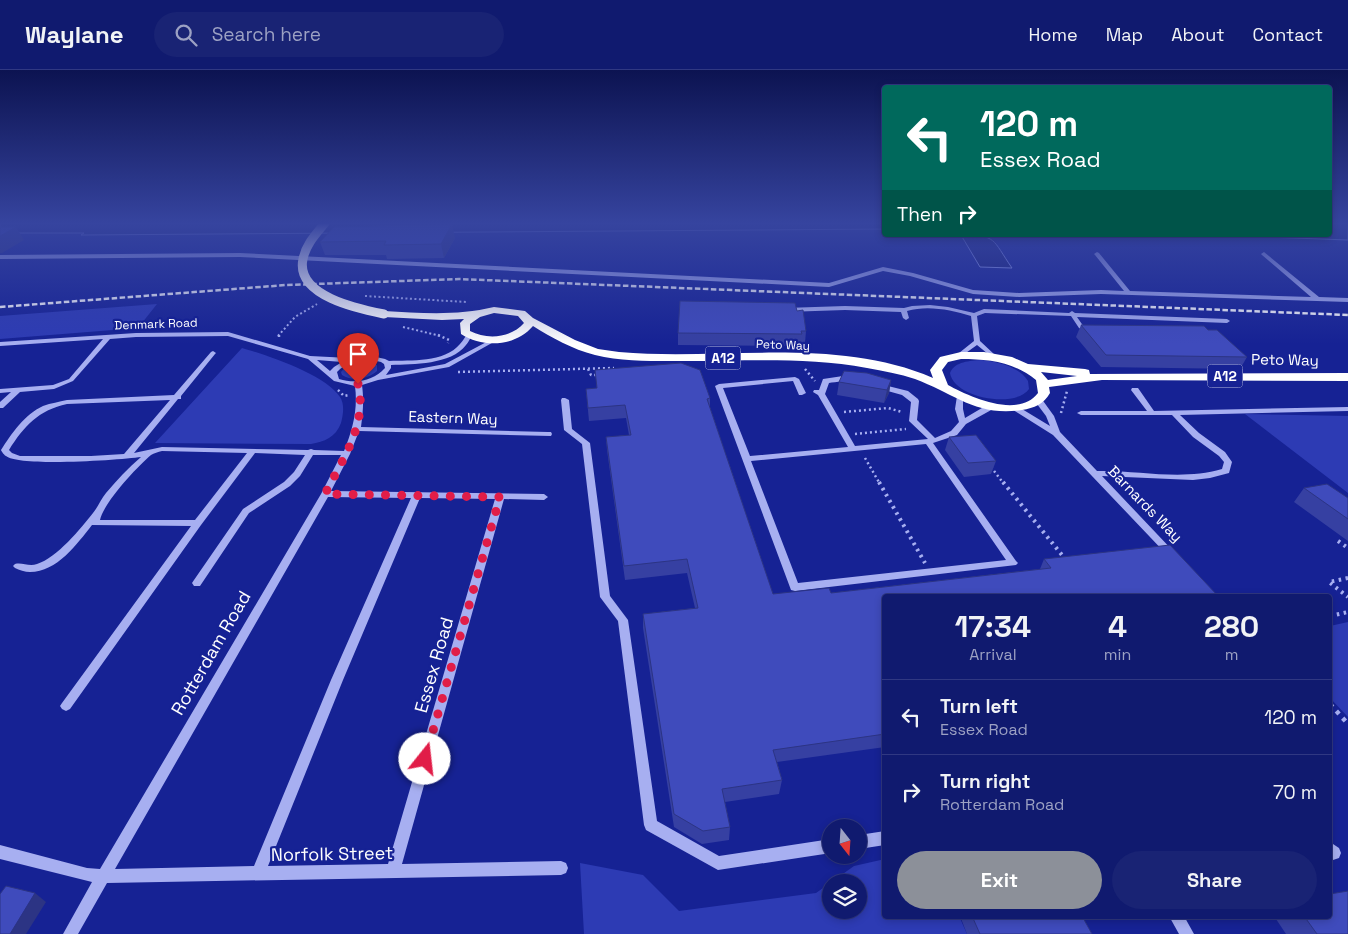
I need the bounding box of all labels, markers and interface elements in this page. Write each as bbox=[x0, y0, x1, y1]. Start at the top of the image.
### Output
search box bbox=[154, 12, 504, 57]
text: Waylane bbox=[25, 19, 124, 50]
icon: search bbox=[172, 21, 200, 49]
text: Search here bbox=[212, 22, 321, 47]
text: Home bbox=[1029, 23, 1078, 46]
text: Map bbox=[1106, 23, 1143, 46]
text: About bbox=[1171, 23, 1225, 46]
text: Contact bbox=[1253, 23, 1323, 46]
text: 120 m bbox=[980, 102, 1078, 146]
icon: left bbox=[897, 105, 962, 170]
text: Essex Road bbox=[980, 145, 1101, 173]
icon: right bbox=[953, 200, 981, 228]
text: Then bbox=[897, 202, 943, 227]
street label: Denmark Road bbox=[114, 315, 198, 333]
pin bbox=[337, 333, 379, 384]
street label: Peto Way bbox=[756, 336, 810, 354]
icon: arrive bbox=[344, 340, 372, 368]
road number: A12 bbox=[706, 346, 740, 370]
street label: Peto Way bbox=[1251, 349, 1319, 370]
road number: A12 bbox=[1208, 364, 1242, 388]
street label: Eastern Way bbox=[408, 406, 498, 429]
street label: Barnards Way bbox=[1104, 461, 1187, 546]
street label: Rotterdam Road bbox=[166, 586, 256, 719]
text: 17:34 bbox=[955, 607, 1031, 646]
text: 4 bbox=[1108, 607, 1127, 646]
text: 280 bbox=[1204, 607, 1259, 646]
street label: Essex Road bbox=[409, 614, 458, 715]
text: Arrival bbox=[969, 644, 1017, 665]
text: min bbox=[1104, 644, 1131, 665]
text: m bbox=[1225, 644, 1239, 665]
text: Turn left bbox=[940, 694, 1018, 719]
icon: left bbox=[897, 703, 925, 731]
text: 120 m bbox=[1264, 705, 1317, 730]
text: Essex Road bbox=[940, 719, 1028, 740]
position arrow bbox=[398, 732, 450, 784]
text: Turn right bbox=[940, 769, 1030, 794]
icon: right bbox=[897, 778, 925, 806]
text: 70 m bbox=[1273, 780, 1317, 805]
text: Rotterdam Road bbox=[940, 794, 1064, 815]
north arrow bbox=[822, 819, 868, 864]
map controls bbox=[822, 819, 867, 919]
street label: Norfolk Street bbox=[271, 841, 393, 866]
button: Exit bbox=[897, 851, 1102, 909]
button: Share bbox=[1112, 851, 1317, 909]
button: layers bbox=[822, 874, 867, 919]

